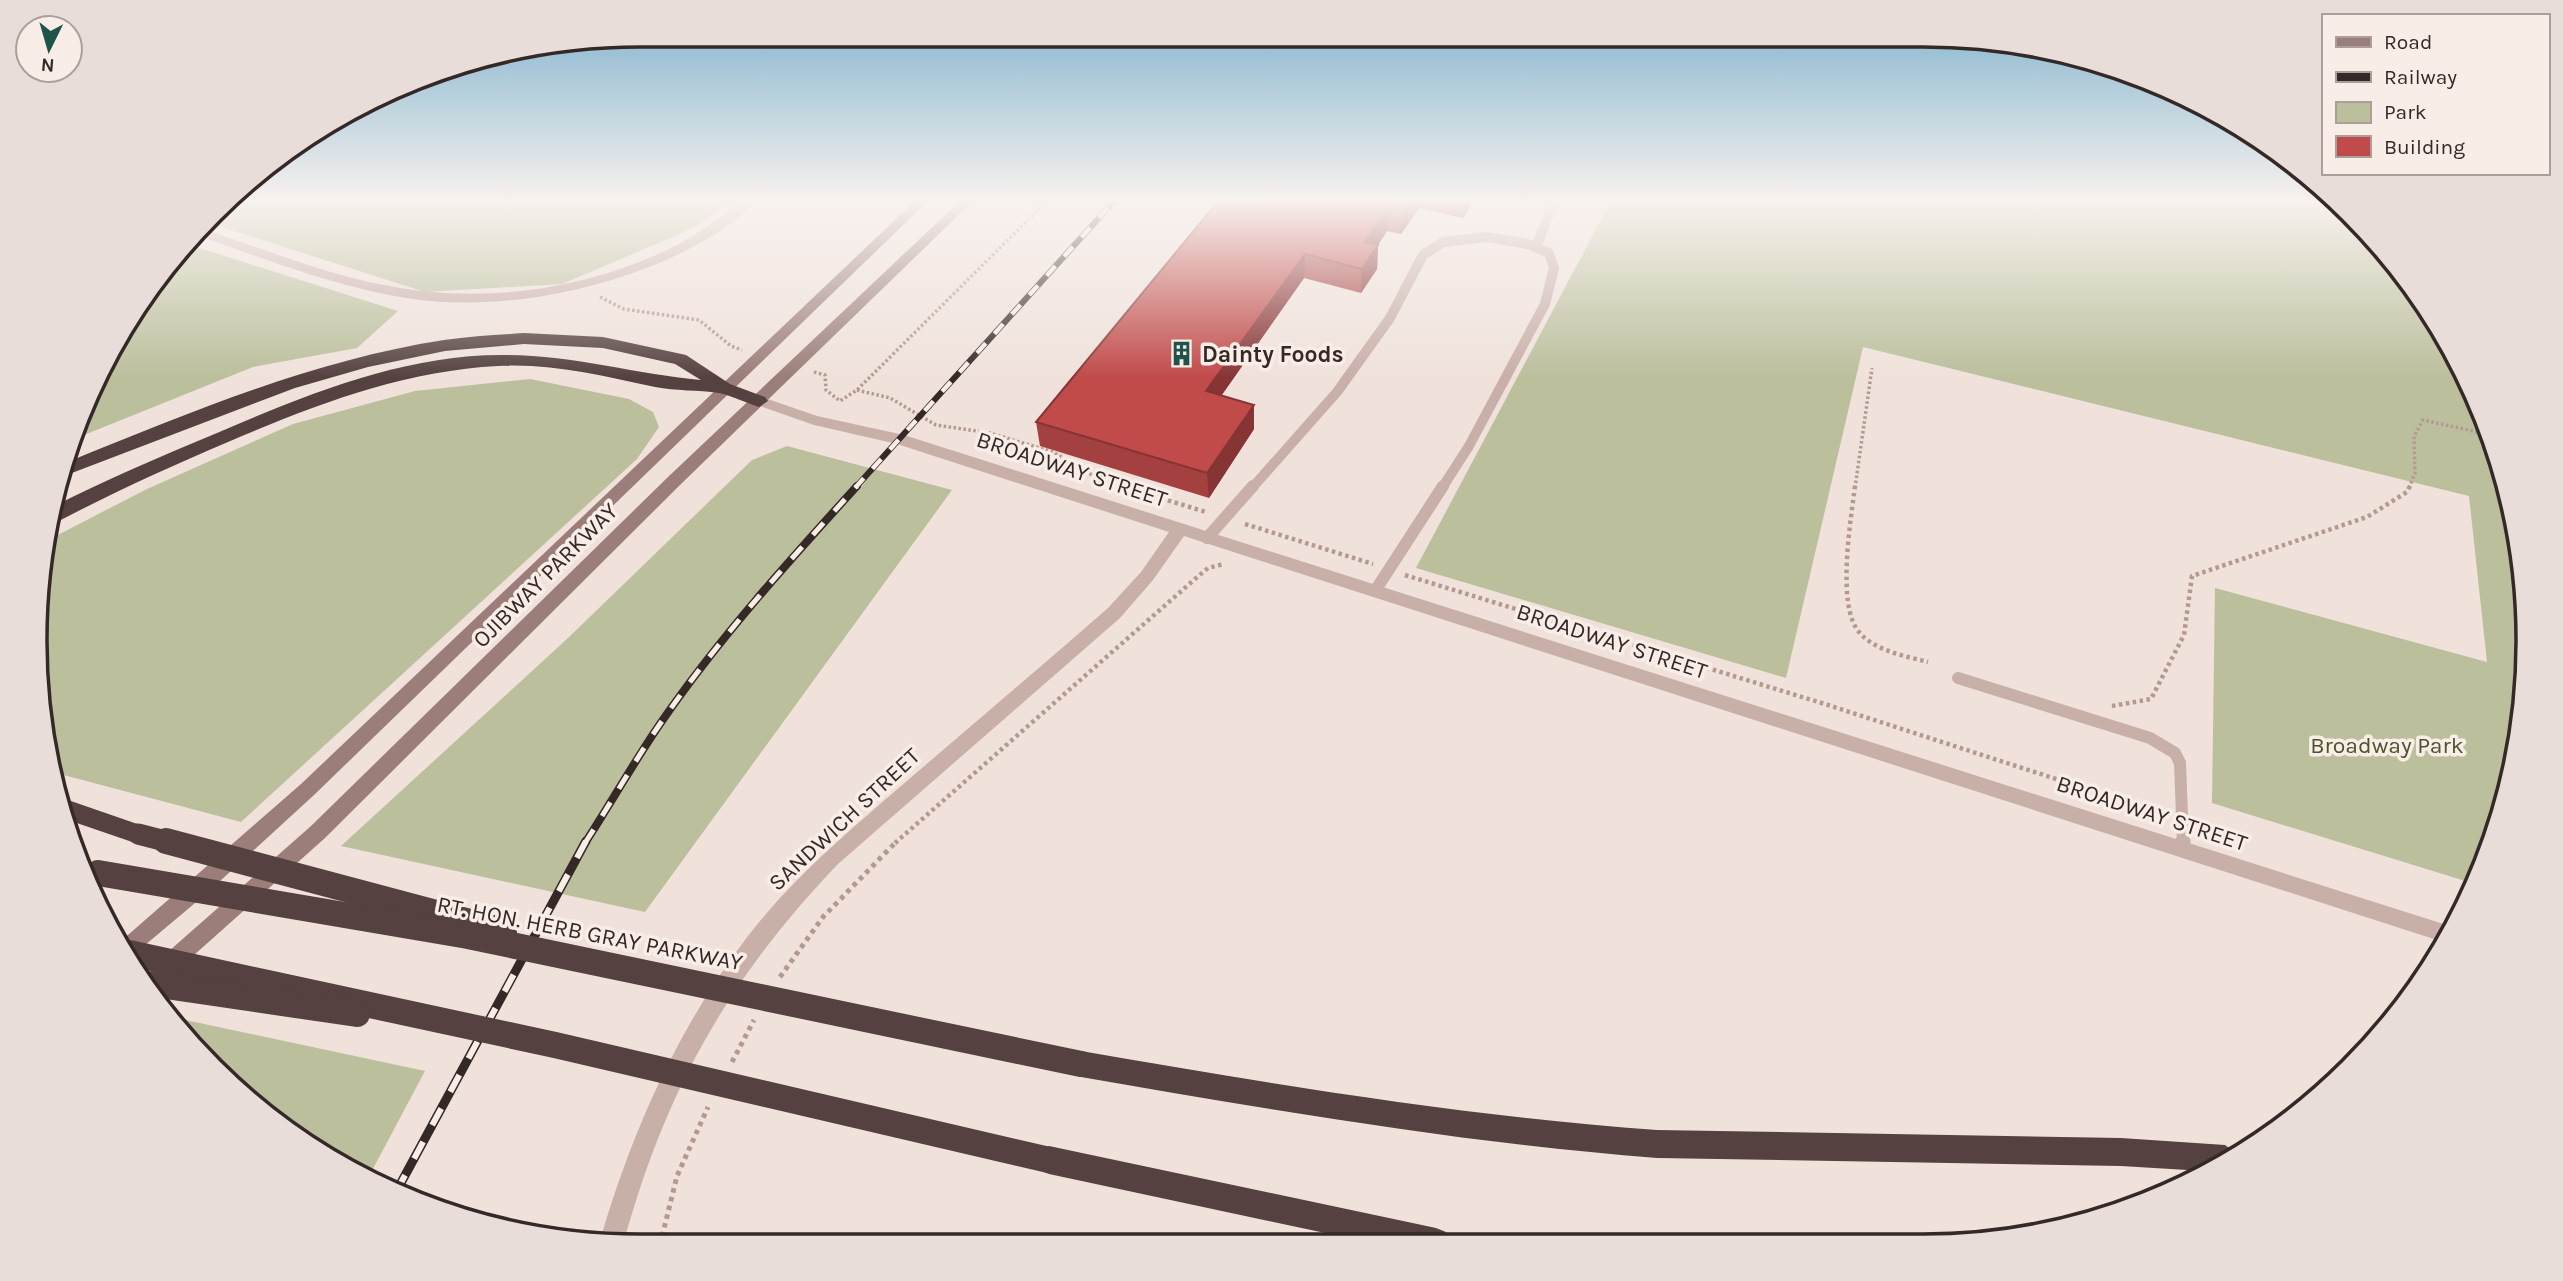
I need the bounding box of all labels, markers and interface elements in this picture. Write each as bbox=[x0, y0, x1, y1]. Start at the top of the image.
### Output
north arrow bbox=[14, 14, 84, 84]
legend bbox=[2322, 14, 2549, 175]
text: Road bbox=[2384, 30, 2432, 54]
text: N bbox=[40, 53, 55, 76]
text: Railway bbox=[2384, 65, 2457, 89]
text: Park bbox=[2384, 100, 2427, 124]
text: Building bbox=[2384, 135, 2465, 159]
building icon: Dainty Foods bbox=[1168, 340, 1196, 368]
place label: Dainty Foods bbox=[1202, 341, 1344, 368]
street label: BROADWAY STREET bbox=[973, 426, 1171, 513]
street label: OJIBWAY PARKWAY bbox=[467, 497, 624, 653]
street label: BROADWAY STREET bbox=[1513, 598, 1711, 685]
park label: Broadway Park bbox=[2310, 732, 2464, 759]
street label: SANDWICH STREET bbox=[763, 742, 926, 896]
street label: BROADWAY STREET bbox=[2053, 770, 2251, 857]
street label: RT. HON. HERB GRAY PARKWAY bbox=[435, 891, 745, 976]

